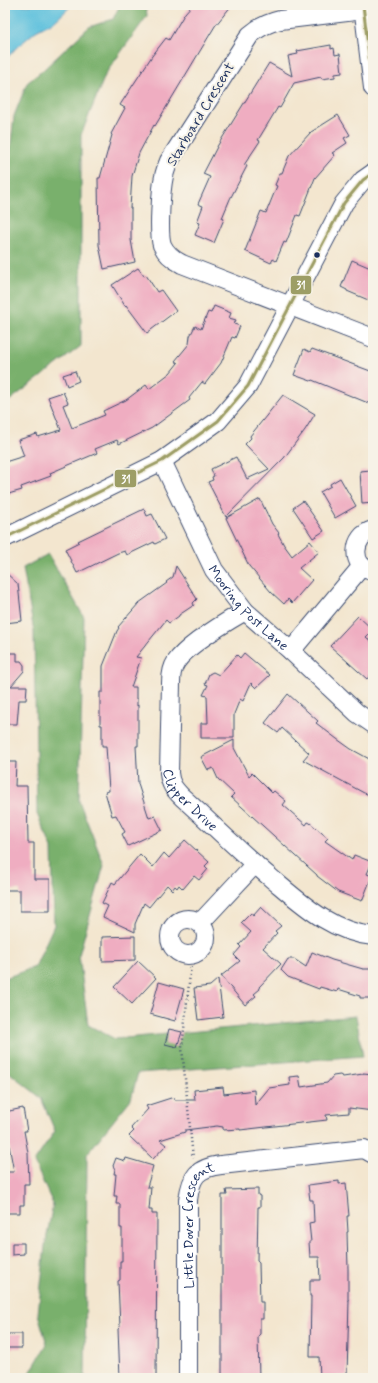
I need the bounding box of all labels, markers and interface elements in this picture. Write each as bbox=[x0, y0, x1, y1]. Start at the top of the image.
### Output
street label: Starboard Crescent bbox=[163, 59, 239, 170]
unlabelled marker bbox=[312, 250, 322, 260]
line badge: 31 bbox=[290, 275, 312, 295]
text: 31 bbox=[296, 279, 306, 293]
line badge: 31 bbox=[114, 469, 137, 488]
text: 31 bbox=[121, 473, 131, 487]
street label: Mooring Post Lane bbox=[203, 562, 292, 655]
street label: Clipper Drive bbox=[159, 768, 221, 835]
street label: Little Dover Crescent bbox=[180, 1158, 217, 1289]

